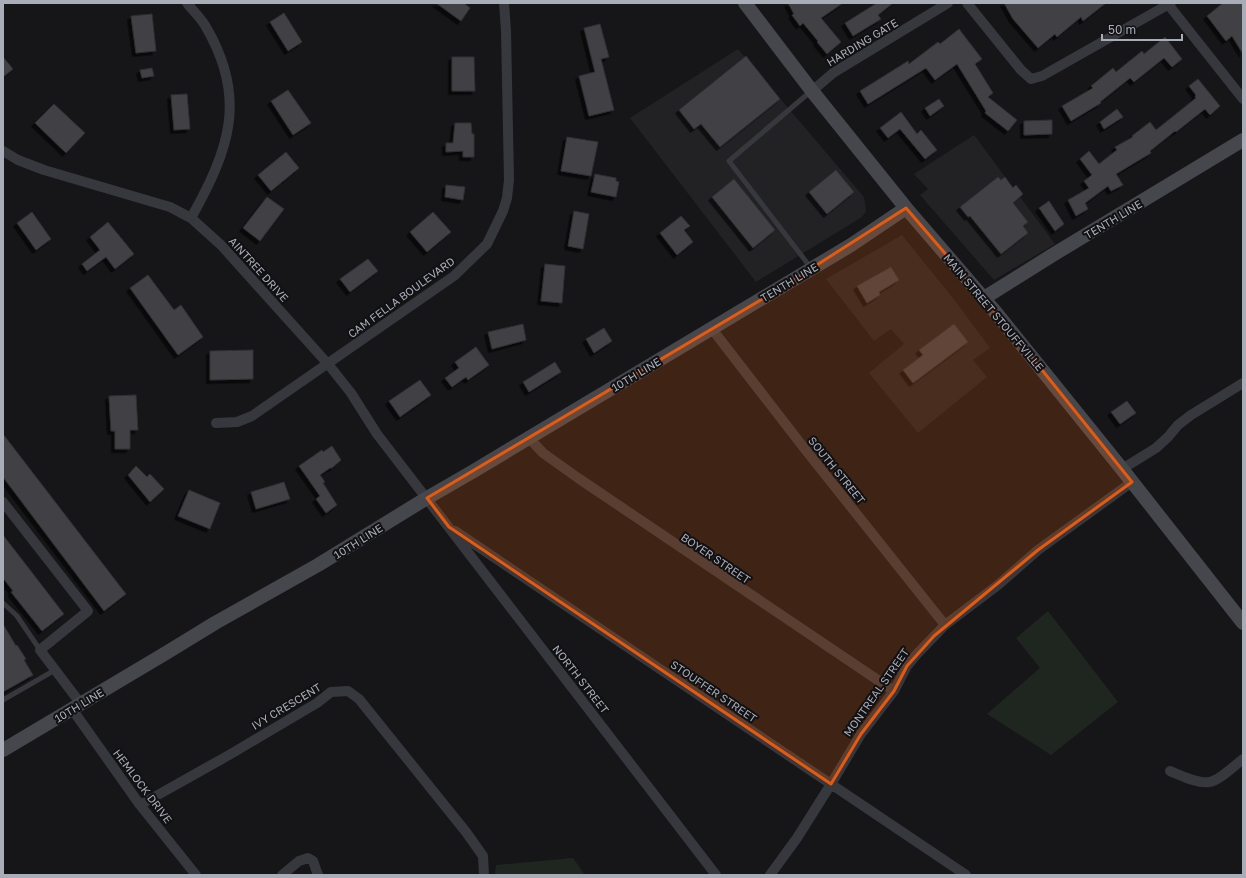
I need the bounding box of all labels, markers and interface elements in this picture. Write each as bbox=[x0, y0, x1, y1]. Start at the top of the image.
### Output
street label: HARDING GATE bbox=[824, 15, 900, 68]
scale bar bbox=[1102, 16, 1182, 42]
text: 50 m bbox=[1108, 22, 1136, 37]
street label: TENTH LINE bbox=[1082, 197, 1144, 241]
street label: AINTREE DRIVE bbox=[227, 234, 292, 304]
street label: MAIN STREET STOUFFVILLE bbox=[941, 251, 1047, 373]
street label: CAM FELLA BOULEVARD bbox=[345, 254, 457, 340]
street label: TENTH LINE bbox=[758, 260, 820, 304]
street label: 10TH LINE bbox=[609, 354, 663, 394]
street label: SOUTH STREET bbox=[806, 434, 868, 506]
street label: 10TH LINE bbox=[331, 521, 385, 561]
street label: BOYER STREET bbox=[679, 530, 753, 586]
street label: NORTH STREET bbox=[550, 642, 612, 716]
street label: MONTREAL STREET bbox=[841, 645, 912, 739]
street label: STOUFFER STREET bbox=[668, 657, 760, 725]
street label: IVY CRESCENT bbox=[249, 680, 323, 732]
street label: 10TH LINE bbox=[52, 685, 106, 725]
street label: HEMLOCK DRIVE bbox=[111, 747, 175, 826]

